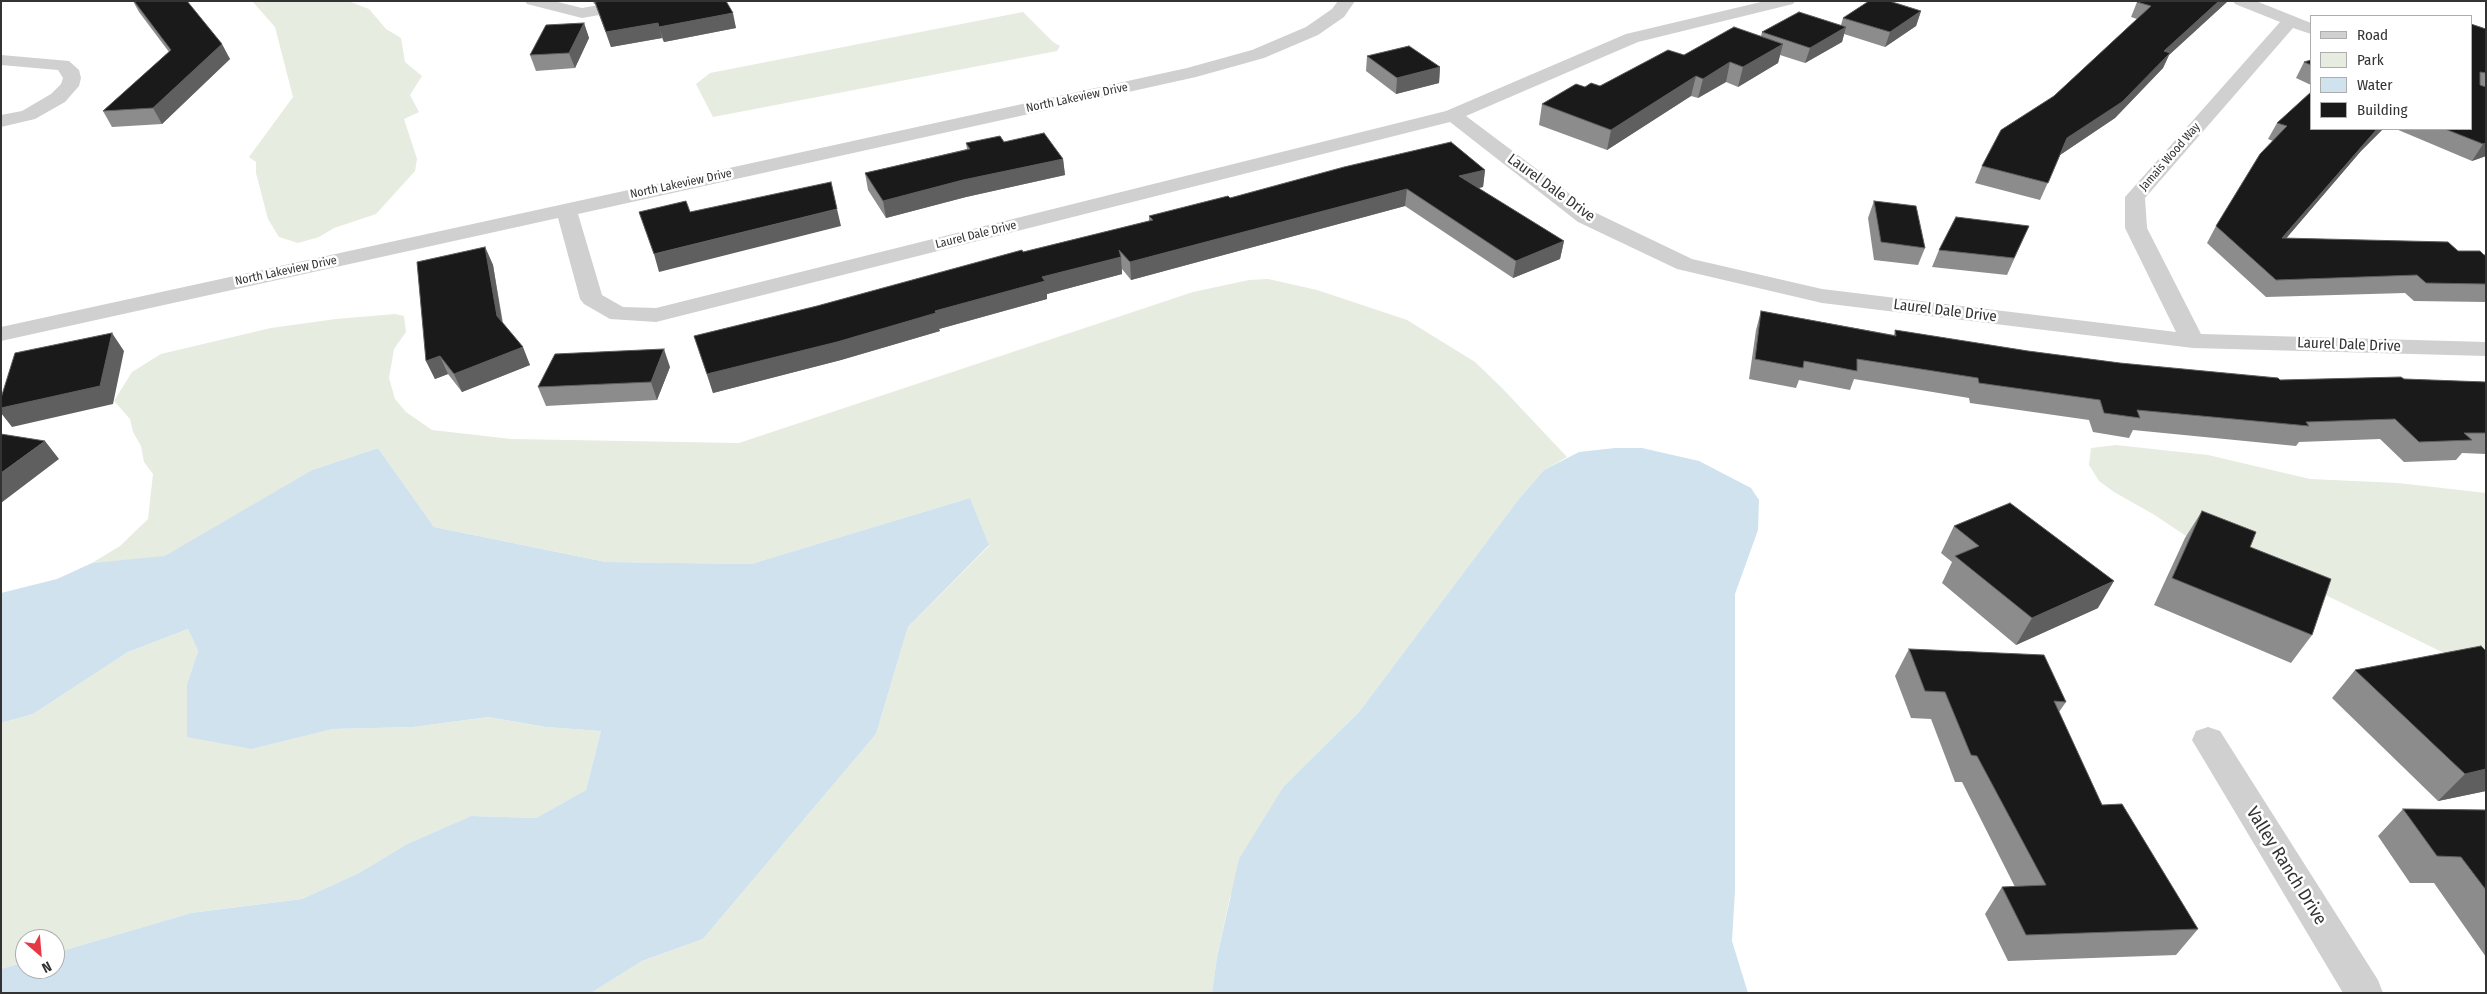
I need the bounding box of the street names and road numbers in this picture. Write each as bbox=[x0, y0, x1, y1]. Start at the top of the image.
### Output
street label: North Lakeview Drive bbox=[1025, 80, 1129, 116]
street label: Jamais Wood Way bbox=[2136, 120, 2204, 194]
street label: Laurel Dale Drive bbox=[1504, 150, 1598, 226]
street label: North Lakeview Drive bbox=[629, 166, 733, 202]
street label: Laurel Dale Drive bbox=[934, 218, 1018, 252]
street label: North Lakeview Drive bbox=[234, 253, 338, 289]
street label: Laurel Dale Drive bbox=[1892, 296, 1998, 326]
street label: Laurel Dale Drive bbox=[2297, 334, 2401, 356]
street label: Valley Ranch Drive bbox=[2241, 803, 2331, 929]

